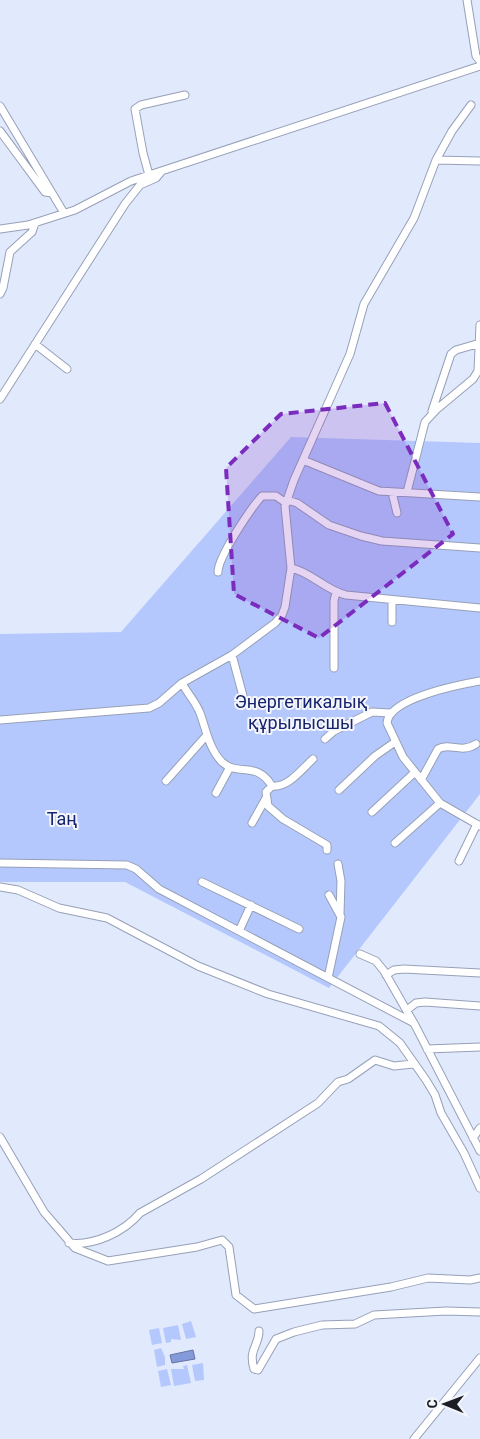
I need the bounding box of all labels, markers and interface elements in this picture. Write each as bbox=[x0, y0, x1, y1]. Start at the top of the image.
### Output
park label: Энергетикалық құрылысшы bbox=[235, 691, 368, 733]
park label: Таң bbox=[47, 808, 77, 829]
north arrow bbox=[420, 1379, 470, 1429]
text: С bbox=[424, 1399, 440, 1408]

